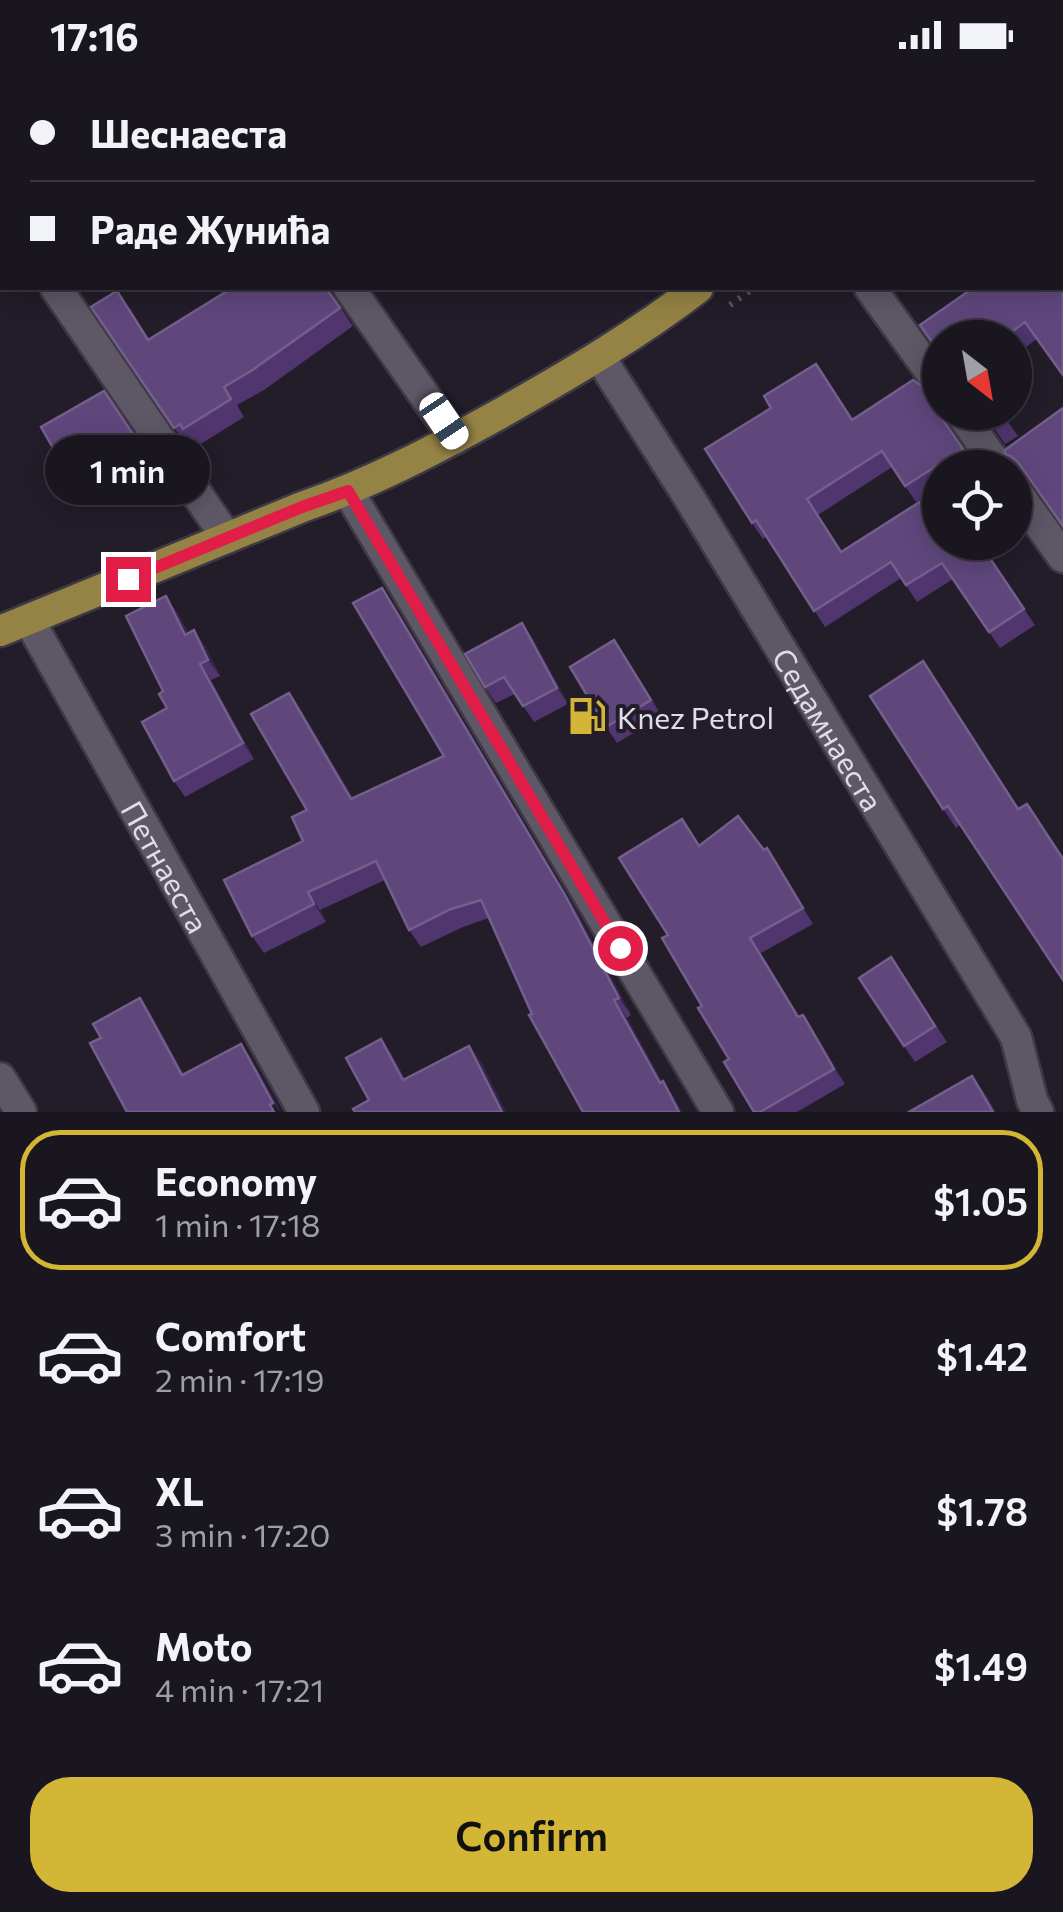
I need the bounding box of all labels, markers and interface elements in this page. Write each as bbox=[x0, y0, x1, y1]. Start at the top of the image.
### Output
text: 17:16 bbox=[50, 12, 139, 59]
text: Шеснаеста bbox=[90, 109, 287, 156]
text: Раде Жунића bbox=[90, 205, 330, 252]
north arrow bbox=[922, 320, 1032, 430]
map controls bbox=[922, 320, 1032, 560]
car bbox=[415, 388, 473, 454]
callout: 1 min bbox=[46, 434, 210, 504]
text: 1 min bbox=[90, 450, 165, 490]
button: locate bbox=[922, 450, 1032, 560]
route end bbox=[106, 557, 151, 602]
street label: Седамнаеста bbox=[766, 640, 893, 817]
fuel station icon: Knez Petrol bbox=[566, 695, 608, 737]
place label: Knez Petrol bbox=[617, 698, 774, 735]
street label: Петнаеста bbox=[115, 794, 218, 939]
route start bbox=[598, 926, 643, 971]
icon: car bbox=[35, 1155, 125, 1245]
text: Economy bbox=[155, 1157, 317, 1204]
text: $1.05 bbox=[933, 1177, 1028, 1224]
text: 1 min · 17:18 bbox=[155, 1204, 320, 1244]
icon: car bbox=[35, 1310, 125, 1400]
text: Comfort bbox=[155, 1312, 306, 1359]
text: $1.42 bbox=[936, 1332, 1028, 1379]
text: 2 min · 17:19 bbox=[155, 1359, 324, 1399]
icon: car bbox=[35, 1465, 125, 1555]
text: XL bbox=[155, 1467, 204, 1514]
text: $1.78 bbox=[936, 1487, 1028, 1534]
text: 3 min · 17:20 bbox=[155, 1514, 330, 1554]
icon: car bbox=[35, 1620, 125, 1710]
text: Moto bbox=[155, 1622, 253, 1669]
text: $1.49 bbox=[934, 1642, 1028, 1689]
text: 4 min · 17:21 bbox=[155, 1669, 324, 1709]
button: Confirm bbox=[30, 1777, 1033, 1892]

